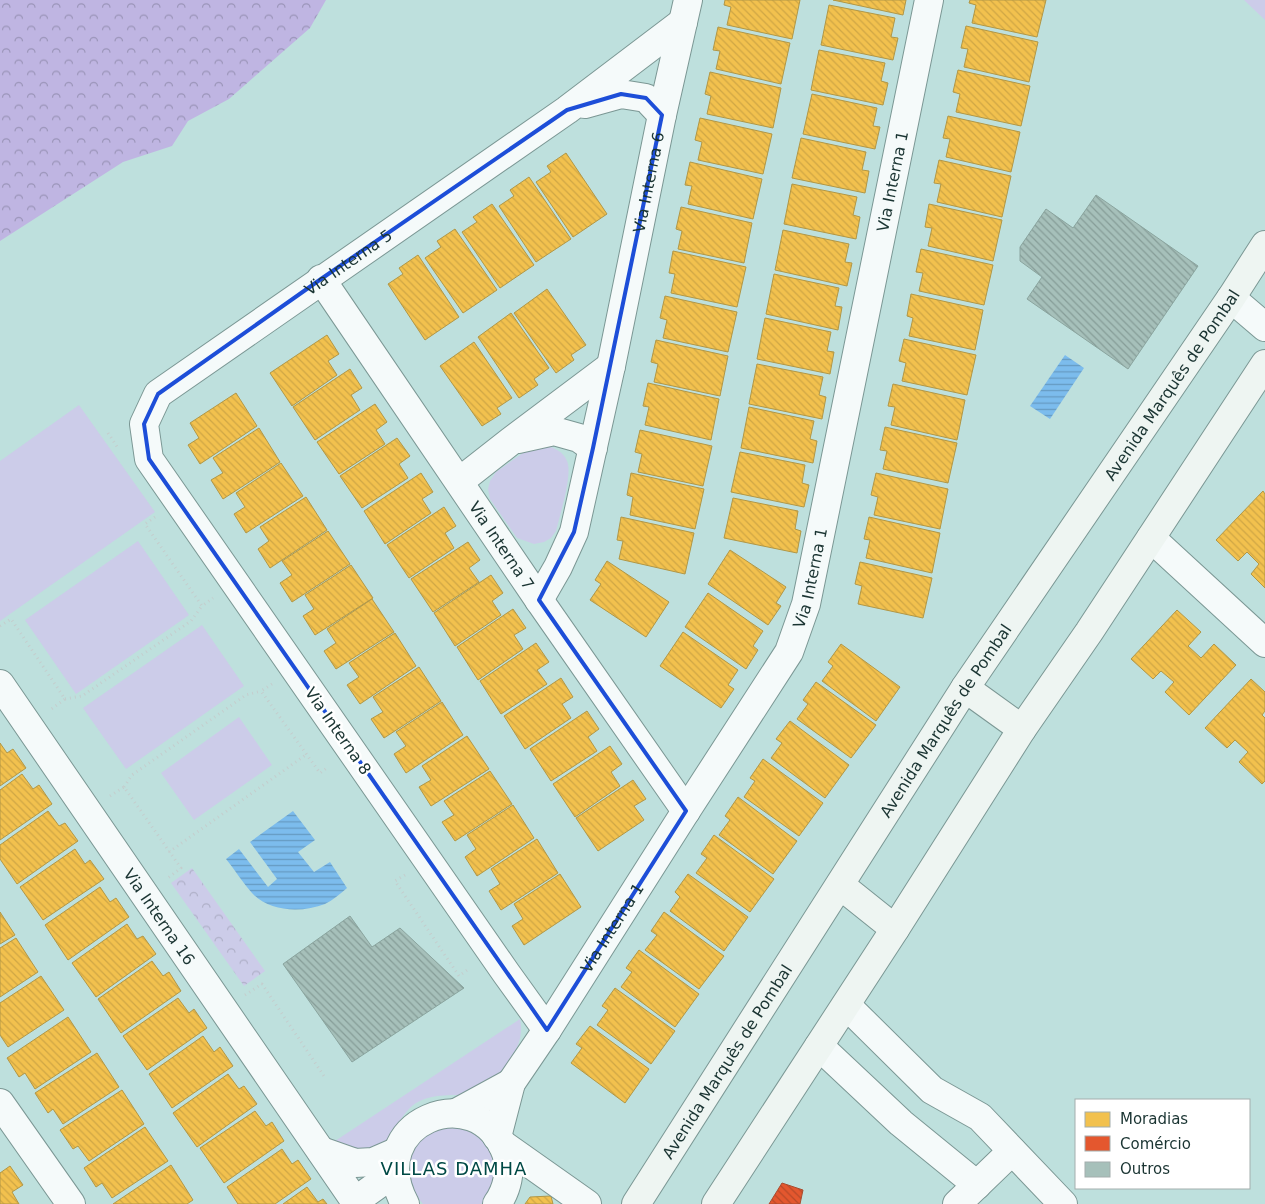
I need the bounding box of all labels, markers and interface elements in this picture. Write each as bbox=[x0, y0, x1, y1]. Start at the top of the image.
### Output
street label: Via Interna 1 bbox=[873, 129, 912, 233]
street label: Via Interna 6 bbox=[629, 130, 668, 234]
street label: Via Interna 5 bbox=[301, 225, 396, 299]
street label: Avenida Marquês de Pombal bbox=[1100, 286, 1243, 484]
street label: Via Interna 7 bbox=[465, 498, 539, 593]
street label: Via Interna 1 bbox=[789, 526, 831, 631]
street label: Avenida Marquês de Pombal bbox=[876, 620, 1015, 821]
street label: Via Interna 8 bbox=[301, 684, 375, 778]
street label: Via Interna 16 bbox=[120, 865, 199, 968]
street label: Via Interna 1 bbox=[576, 879, 647, 976]
street label: Avenida Marquês de Pombal bbox=[658, 961, 796, 1162]
legend bbox=[1075, 1099, 1250, 1189]
text: Moradias bbox=[1120, 1110, 1188, 1128]
text: Comércio bbox=[1120, 1135, 1191, 1153]
district label: VILLAS DAMHA bbox=[381, 1158, 527, 1179]
text: Outros bbox=[1120, 1160, 1170, 1178]

